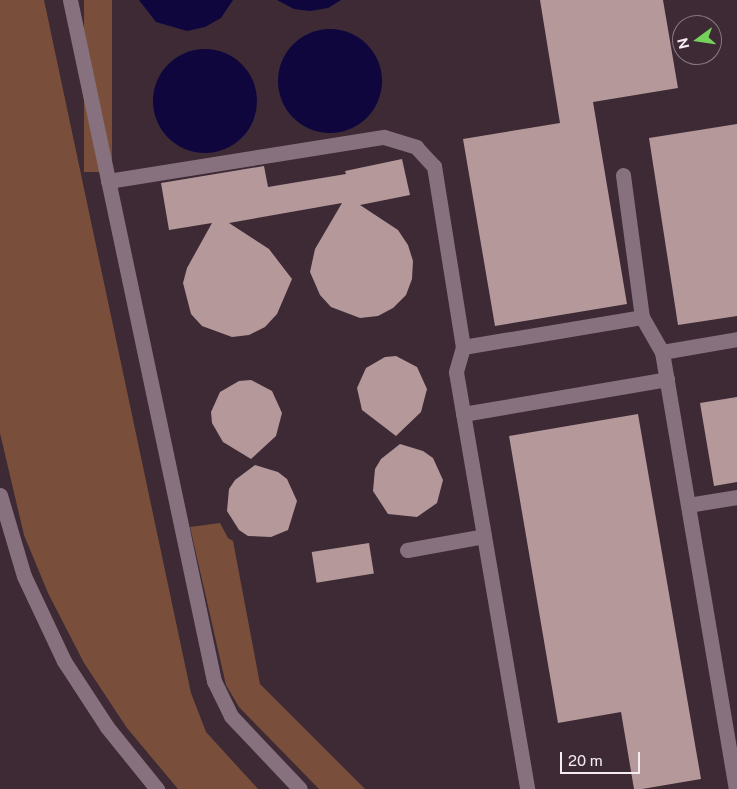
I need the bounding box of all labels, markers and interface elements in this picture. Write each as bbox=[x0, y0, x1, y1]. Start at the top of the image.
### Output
north arrow bbox=[672, 15, 722, 65]
text: N bbox=[674, 36, 693, 51]
scale bar bbox=[562, 742, 642, 774]
text: 20 m bbox=[568, 752, 603, 769]

